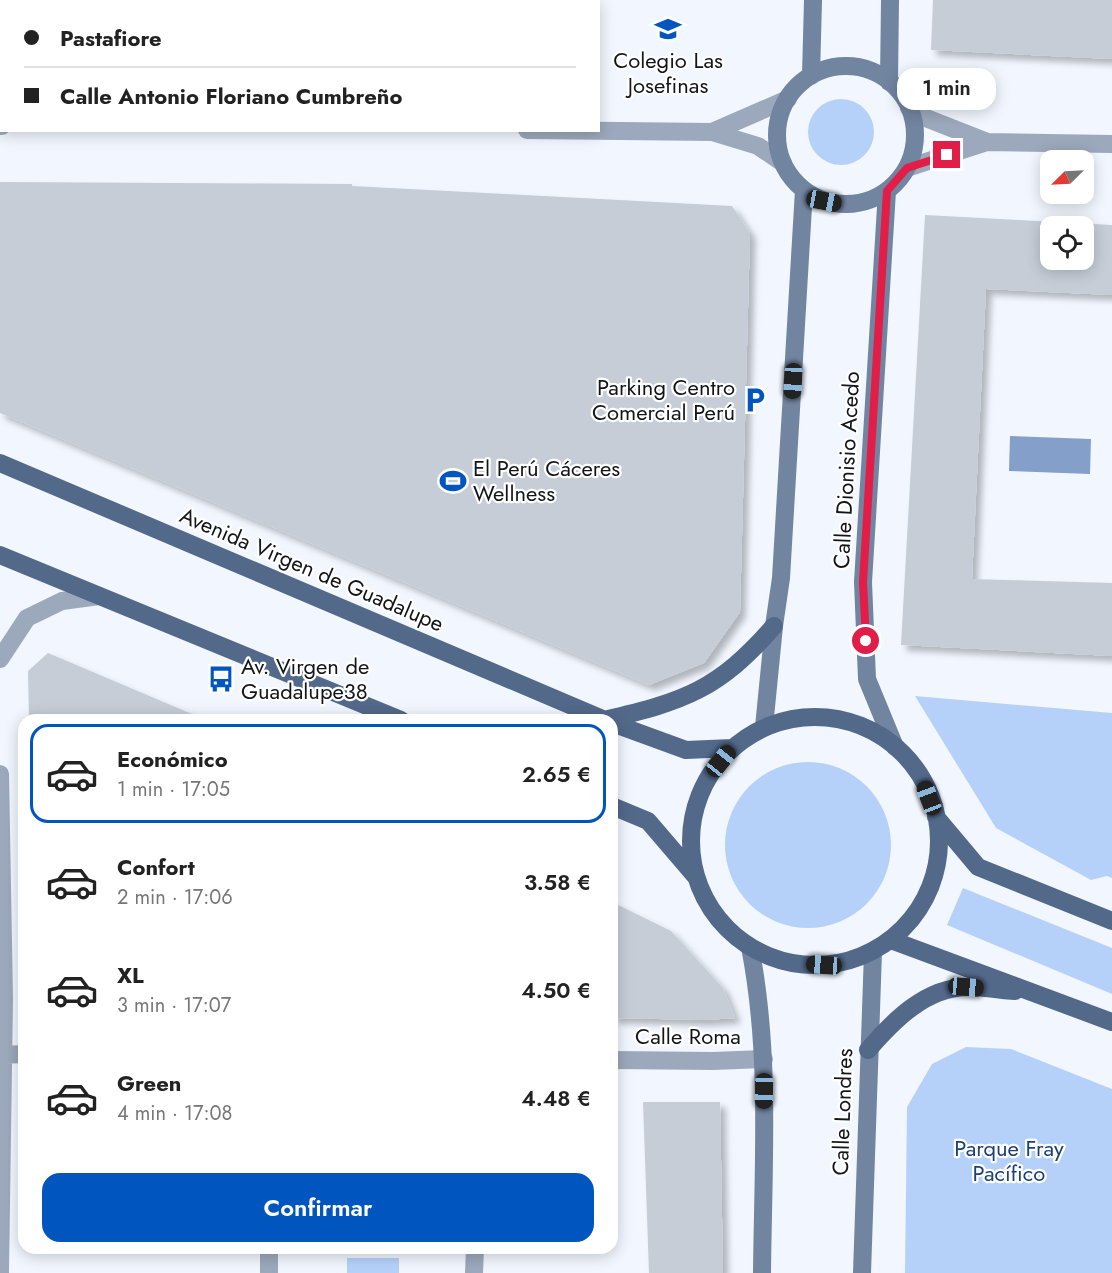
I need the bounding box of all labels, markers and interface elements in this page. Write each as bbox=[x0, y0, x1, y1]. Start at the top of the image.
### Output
school or university icon: Colegio Las Josefinas bbox=[653, 14, 683, 44]
text: Pastafiore bbox=[60, 22, 162, 54]
place label: Colegio Las Josefinas bbox=[613, 44, 723, 101]
callout: 1 min bbox=[898, 68, 996, 110]
text: 1 min bbox=[922, 74, 971, 103]
text: Calle Antonio Floriano Cumbreño bbox=[60, 80, 402, 112]
route end bbox=[933, 141, 960, 168]
north arrow bbox=[1040, 150, 1094, 204]
map controls bbox=[1040, 150, 1094, 270]
car bbox=[805, 189, 843, 213]
button: locate bbox=[1040, 216, 1094, 270]
car bbox=[783, 363, 803, 399]
street label: Calle Dionisio Acedo bbox=[825, 370, 867, 570]
place label: Parking Centro Comercial Perú bbox=[592, 371, 735, 428]
parking icon: Parking Centro Comercial Perú bbox=[740, 385, 770, 415]
place label: El Perú Cáceres Wellness bbox=[473, 452, 620, 509]
sports icon: El Perú Cáceres Wellness bbox=[438, 466, 468, 496]
street label: Avenida Virgen de Guadalupe bbox=[175, 499, 449, 639]
route start bbox=[852, 627, 879, 654]
place label: Av. Virgen de Guadalupe38 bbox=[241, 650, 369, 707]
bus stop icon: Av. Virgen de Guadalupe38 bbox=[206, 664, 236, 694]
car bbox=[703, 741, 739, 781]
text: Económico bbox=[117, 743, 228, 775]
icon: car bbox=[45, 747, 99, 801]
text: 2.65 € bbox=[522, 758, 591, 790]
text: 1 min · 17:05 bbox=[117, 775, 230, 804]
car bbox=[914, 778, 944, 818]
text: Confort bbox=[117, 851, 195, 883]
icon: car bbox=[45, 855, 99, 909]
text: 3.58 € bbox=[524, 866, 591, 898]
text: 2 min · 17:06 bbox=[117, 883, 233, 912]
car bbox=[805, 955, 843, 975]
text: XL bbox=[117, 959, 144, 991]
icon: car bbox=[45, 963, 99, 1017]
text: 4.50 € bbox=[521, 974, 591, 1006]
car bbox=[947, 976, 985, 998]
text: 3 min · 17:07 bbox=[117, 991, 231, 1020]
street label: Calle Roma bbox=[635, 1020, 741, 1052]
street label: Calle Londres bbox=[824, 1048, 860, 1176]
text: Green bbox=[117, 1067, 181, 1099]
icon: car bbox=[45, 1071, 99, 1125]
car bbox=[755, 1073, 773, 1109]
text: 4.48 € bbox=[521, 1082, 591, 1114]
text: 4 min · 17:08 bbox=[117, 1099, 232, 1128]
park label: Parque Fray Pacífico bbox=[954, 1132, 1064, 1189]
button: Confirmar bbox=[42, 1173, 594, 1242]

